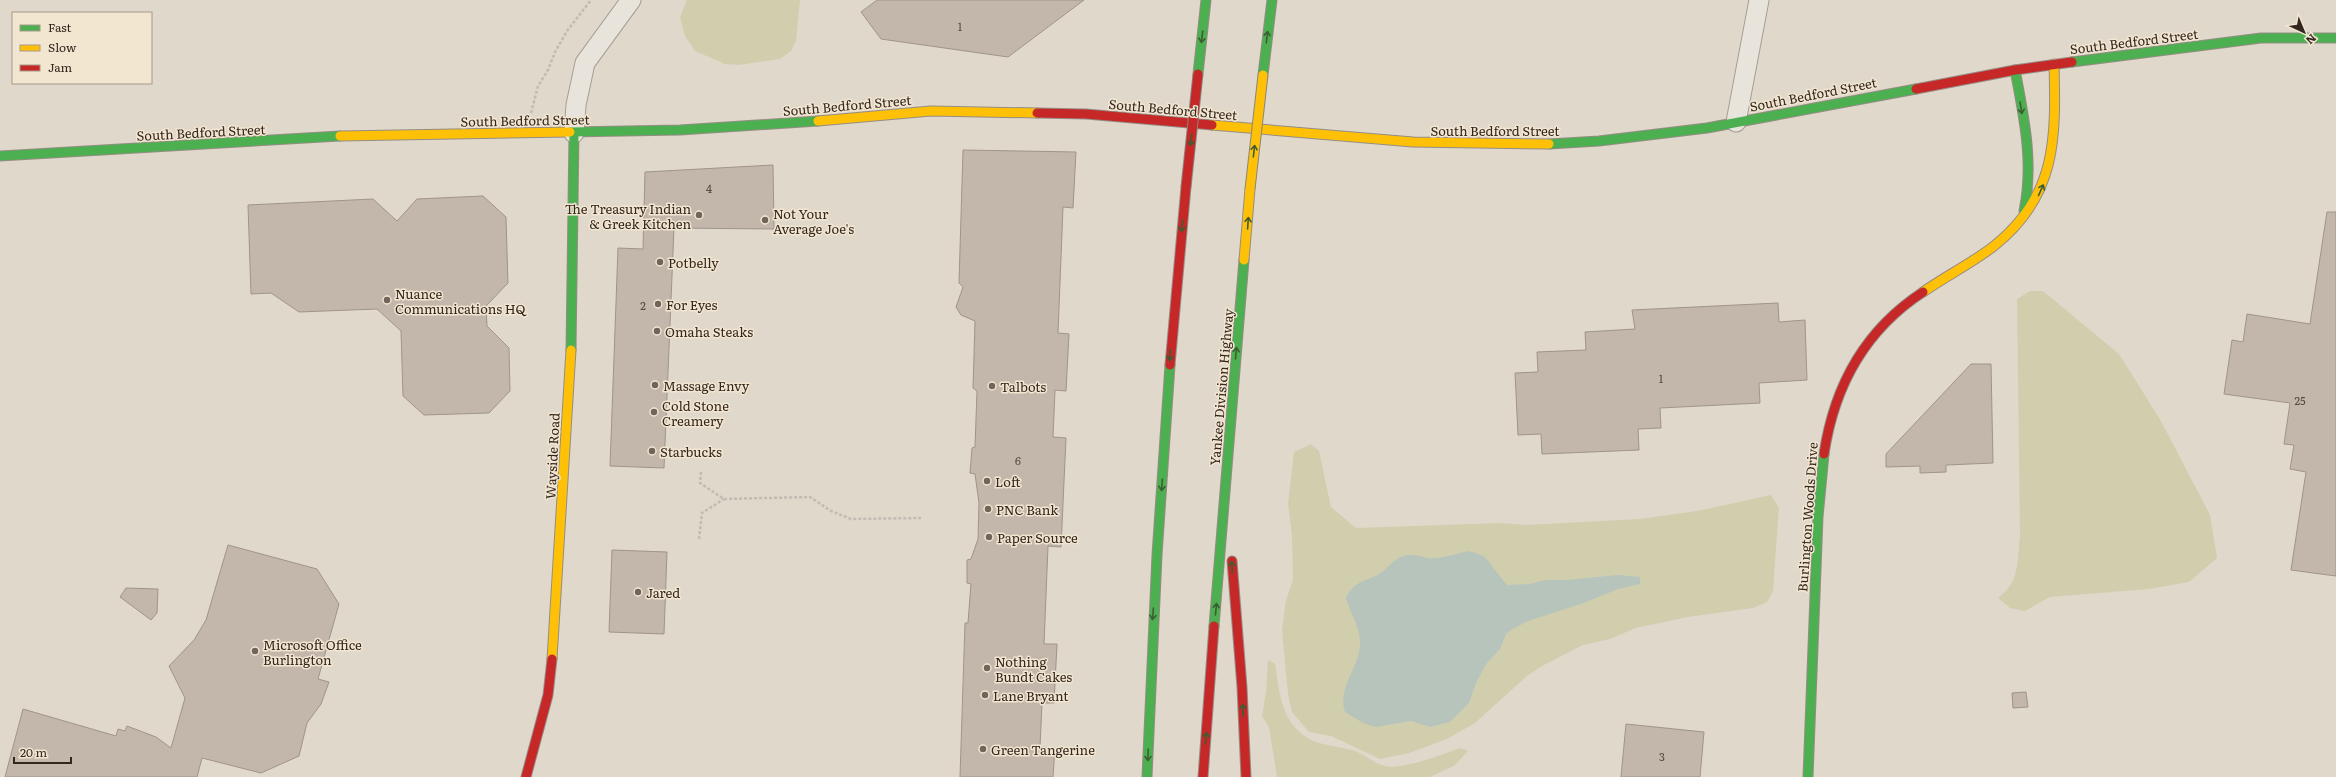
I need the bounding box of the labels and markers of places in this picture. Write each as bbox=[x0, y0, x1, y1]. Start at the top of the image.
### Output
place label: The Treasury Indian & Greek Kitchen bbox=[565, 199, 691, 233]
place label: Not Your Average Joe's bbox=[773, 204, 854, 238]
marker: The Treasury Indian & Greek Kitchen bbox=[694, 210, 704, 220]
marker: Not Your Average Joe's bbox=[760, 215, 770, 225]
place label: Potbelly bbox=[668, 253, 719, 272]
marker: Potbelly bbox=[655, 257, 665, 267]
place label: Nuance Communications HQ bbox=[395, 284, 528, 318]
marker: Nuance Communications HQ bbox=[382, 295, 392, 305]
place label: For Eyes bbox=[666, 295, 717, 314]
marker: For Eyes bbox=[653, 299, 663, 309]
place label: Omaha Steaks bbox=[665, 322, 753, 341]
marker: Omaha Steaks bbox=[652, 326, 662, 336]
place label: Massage Envy bbox=[663, 376, 750, 395]
place label: Talbots bbox=[1000, 377, 1046, 396]
marker: Massage Envy bbox=[650, 380, 660, 390]
marker: Talbots bbox=[987, 381, 997, 391]
place label: Cold Stone Creamery bbox=[662, 396, 729, 430]
marker: Cold Stone Creamery bbox=[649, 407, 659, 417]
place label: Starbucks bbox=[660, 442, 722, 461]
marker: Starbucks bbox=[647, 446, 657, 456]
place label: Loft bbox=[995, 472, 1021, 491]
marker: Loft bbox=[982, 476, 992, 486]
place label: PNC Bank bbox=[996, 500, 1059, 519]
marker: PNC Bank bbox=[983, 504, 993, 514]
place label: Paper Source bbox=[997, 528, 1078, 547]
marker: Paper Source bbox=[984, 532, 994, 542]
place label: Jared bbox=[646, 583, 680, 602]
marker: Jared bbox=[633, 587, 643, 597]
place label: Microsoft Office Burlington bbox=[263, 635, 362, 669]
marker: Microsoft Office Burlington bbox=[250, 646, 260, 656]
place label: Nothing Bundt Cakes bbox=[995, 652, 1072, 686]
marker: Nothing Bundt Cakes bbox=[982, 663, 992, 673]
place label: Lane Bryant bbox=[993, 686, 1069, 705]
marker: Lane Bryant bbox=[980, 690, 990, 700]
place label: Green Tangerine bbox=[991, 740, 1095, 759]
marker: Green Tangerine bbox=[978, 744, 988, 754]

